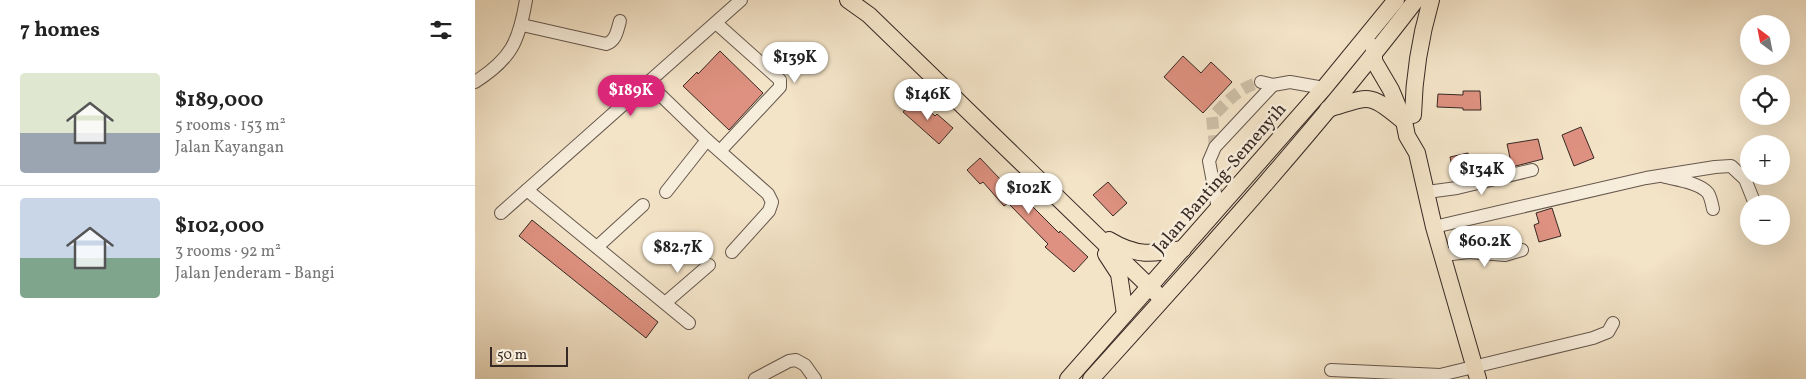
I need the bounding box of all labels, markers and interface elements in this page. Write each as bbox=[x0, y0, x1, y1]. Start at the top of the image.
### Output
north arrow bbox=[1740, 15, 1790, 65]
map controls bbox=[1740, 15, 1790, 245]
text: 7 homes bbox=[20, 16, 100, 45]
icon: filters bbox=[427, 16, 455, 44]
pin: $139K bbox=[760, 42, 830, 84]
text: $139K bbox=[773, 47, 817, 69]
pin: $189K bbox=[596, 74, 666, 117]
button: locate bbox=[1740, 75, 1790, 125]
pin: $146K bbox=[893, 78, 963, 121]
text: $189K bbox=[609, 80, 653, 102]
text: $146K bbox=[905, 84, 951, 106]
text: $189,000 bbox=[175, 86, 263, 115]
icon: home bbox=[60, 93, 120, 153]
street label: Jalan Banting-Semenyih bbox=[1148, 98, 1293, 260]
text: 5 rooms · 153 m² bbox=[175, 115, 286, 137]
button: + bbox=[1740, 135, 1790, 185]
text: Jalan Kayangan bbox=[175, 137, 284, 159]
pin: $134K bbox=[1447, 154, 1517, 196]
text: $134K bbox=[1460, 159, 1504, 181]
pin: $102K bbox=[994, 172, 1064, 215]
text: $102K bbox=[1006, 178, 1052, 200]
button: − bbox=[1740, 195, 1790, 245]
text: $102,000 bbox=[175, 212, 264, 241]
icon: home bbox=[60, 218, 120, 278]
pin: $60.2K bbox=[1444, 226, 1526, 268]
text: $60.2K bbox=[1459, 231, 1511, 253]
pin: $82.7K bbox=[637, 232, 719, 274]
text: $82.7K bbox=[653, 237, 703, 259]
text: 3 rooms · 92 m² bbox=[175, 241, 281, 263]
text: Jalan Jenderam - Bangi bbox=[175, 263, 335, 285]
scale bar bbox=[490, 344, 567, 367]
text: 50 m bbox=[497, 346, 527, 365]

